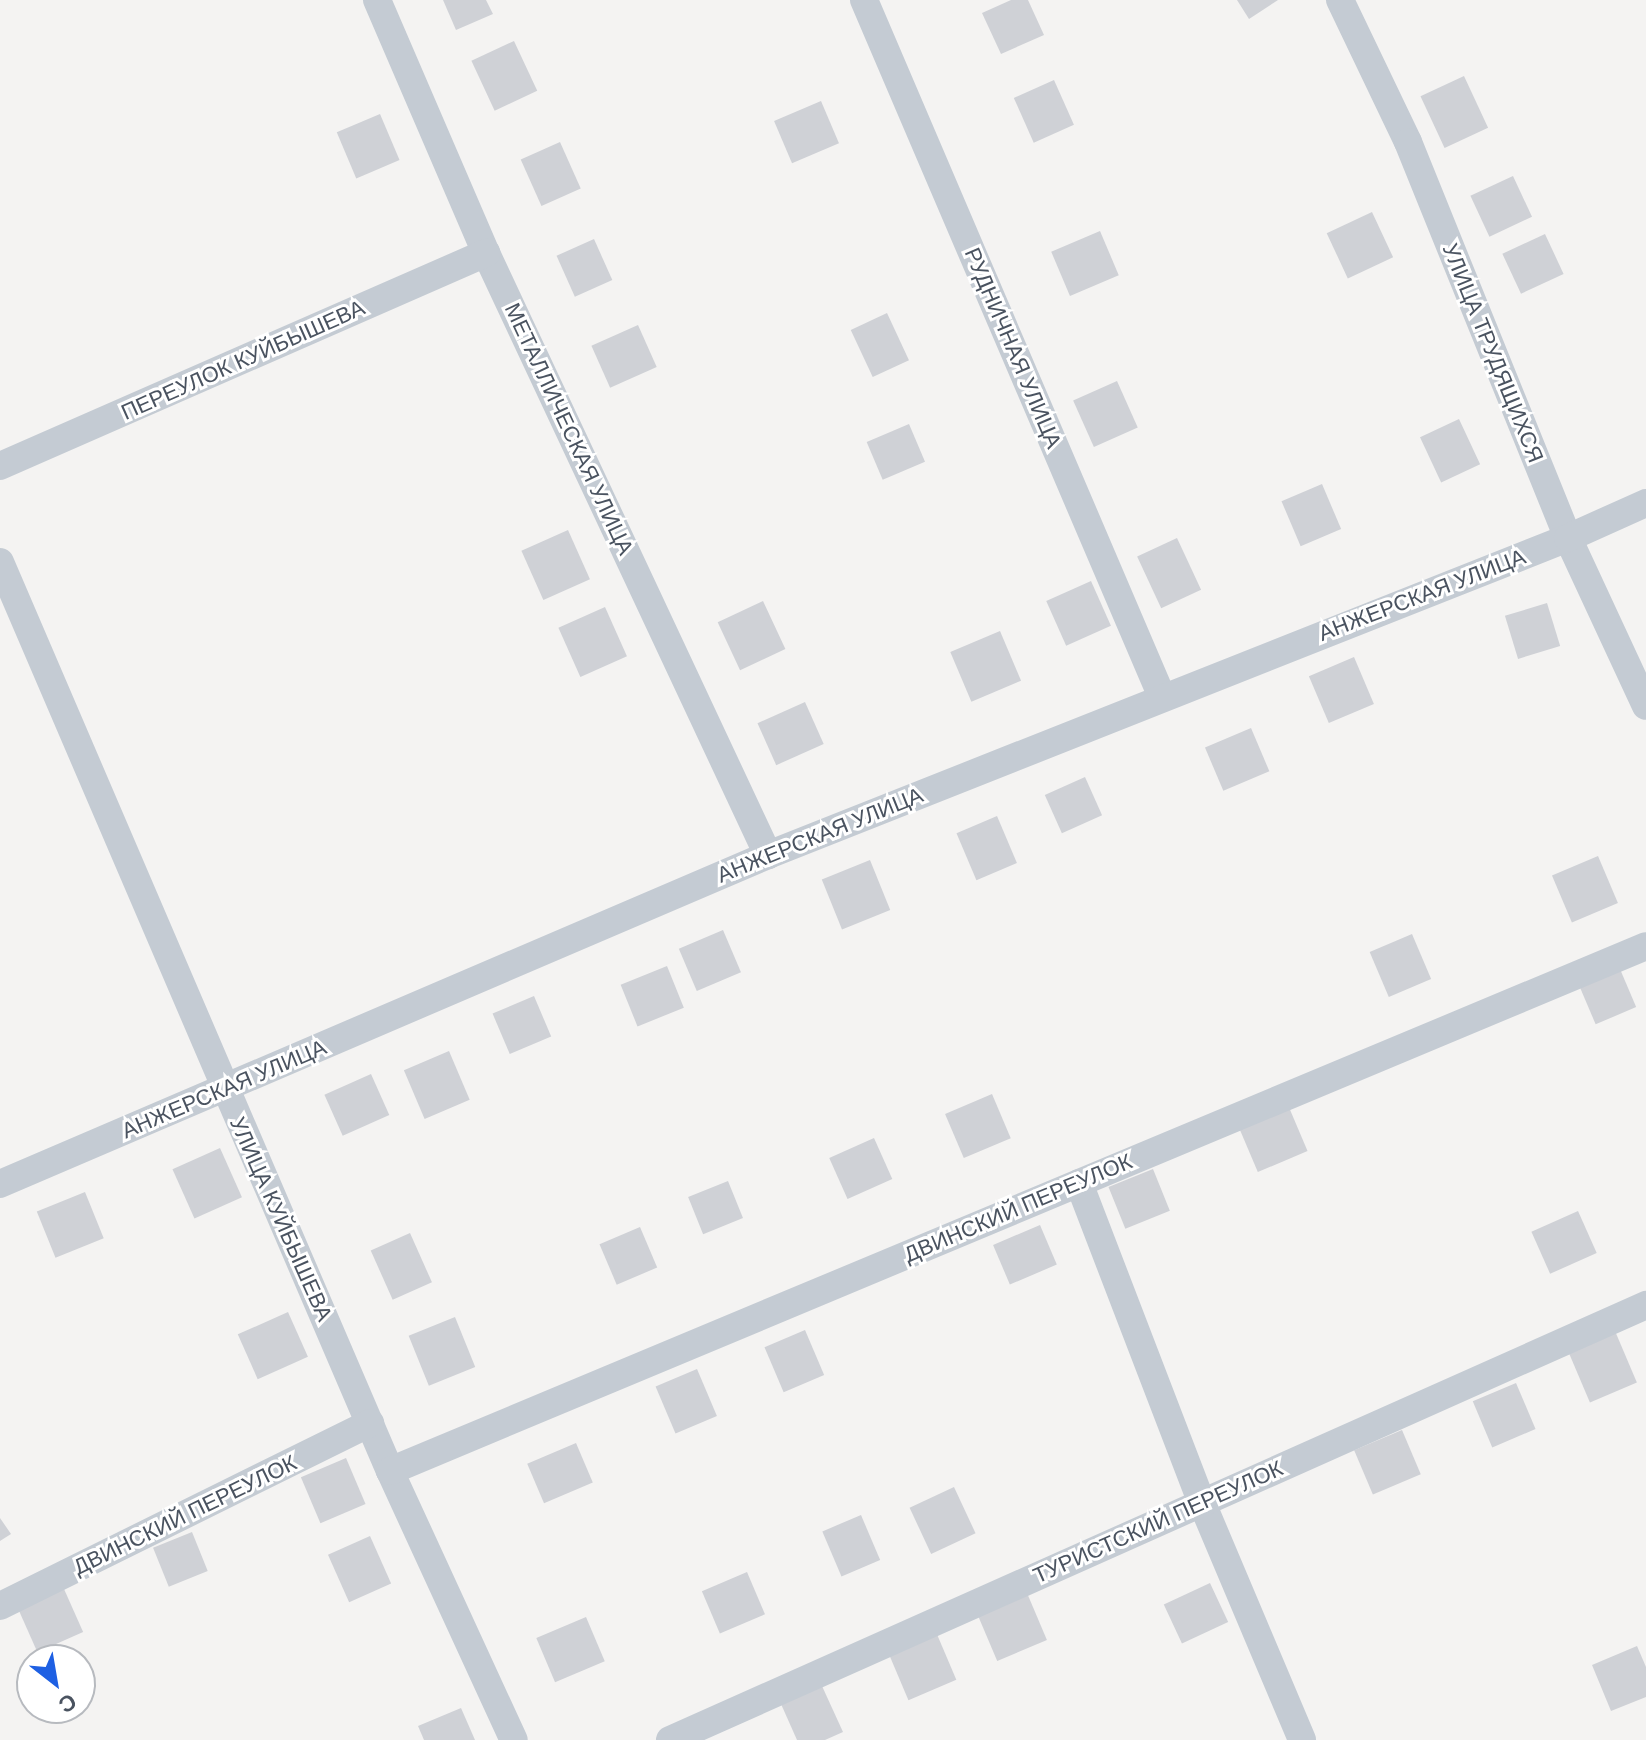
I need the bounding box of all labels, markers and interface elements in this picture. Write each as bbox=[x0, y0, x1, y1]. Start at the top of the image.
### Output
street label: УЛИЦА ТРУДЯЩИХСЯ bbox=[1437, 240, 1549, 466]
street label: РУДНИЧНАЯ УЛИЦА bbox=[959, 244, 1067, 452]
street label: ПЕРЕУЛОК КУЙБЫШЕВА bbox=[117, 294, 369, 426]
street label: МЕТАЛЛИЧЕСКАЯ УЛИЦА bbox=[499, 299, 639, 559]
street label: АНЖЕРСКАЯ УЛИЦА bbox=[1315, 543, 1529, 647]
street label: АНЖЕРСКАЯ УЛИЦА bbox=[713, 782, 927, 888]
street label: АНЖЕРСКАЯ УЛИЦА bbox=[118, 1034, 330, 1144]
street label: УЛИЦА КУЙБЫШЕВА bbox=[224, 1113, 338, 1325]
street label: ДВИНСКИЙ ПЕРЕУЛОК bbox=[900, 1148, 1136, 1268]
street label: ДВИНСКИЙ ПЕРЕУЛОК bbox=[69, 1449, 301, 1581]
street label: ТУРИСТСКИЙ ПЕРЕУЛОК bbox=[1029, 1455, 1287, 1589]
north arrow bbox=[16, 1644, 96, 1724]
text: С bbox=[54, 1688, 81, 1718]

